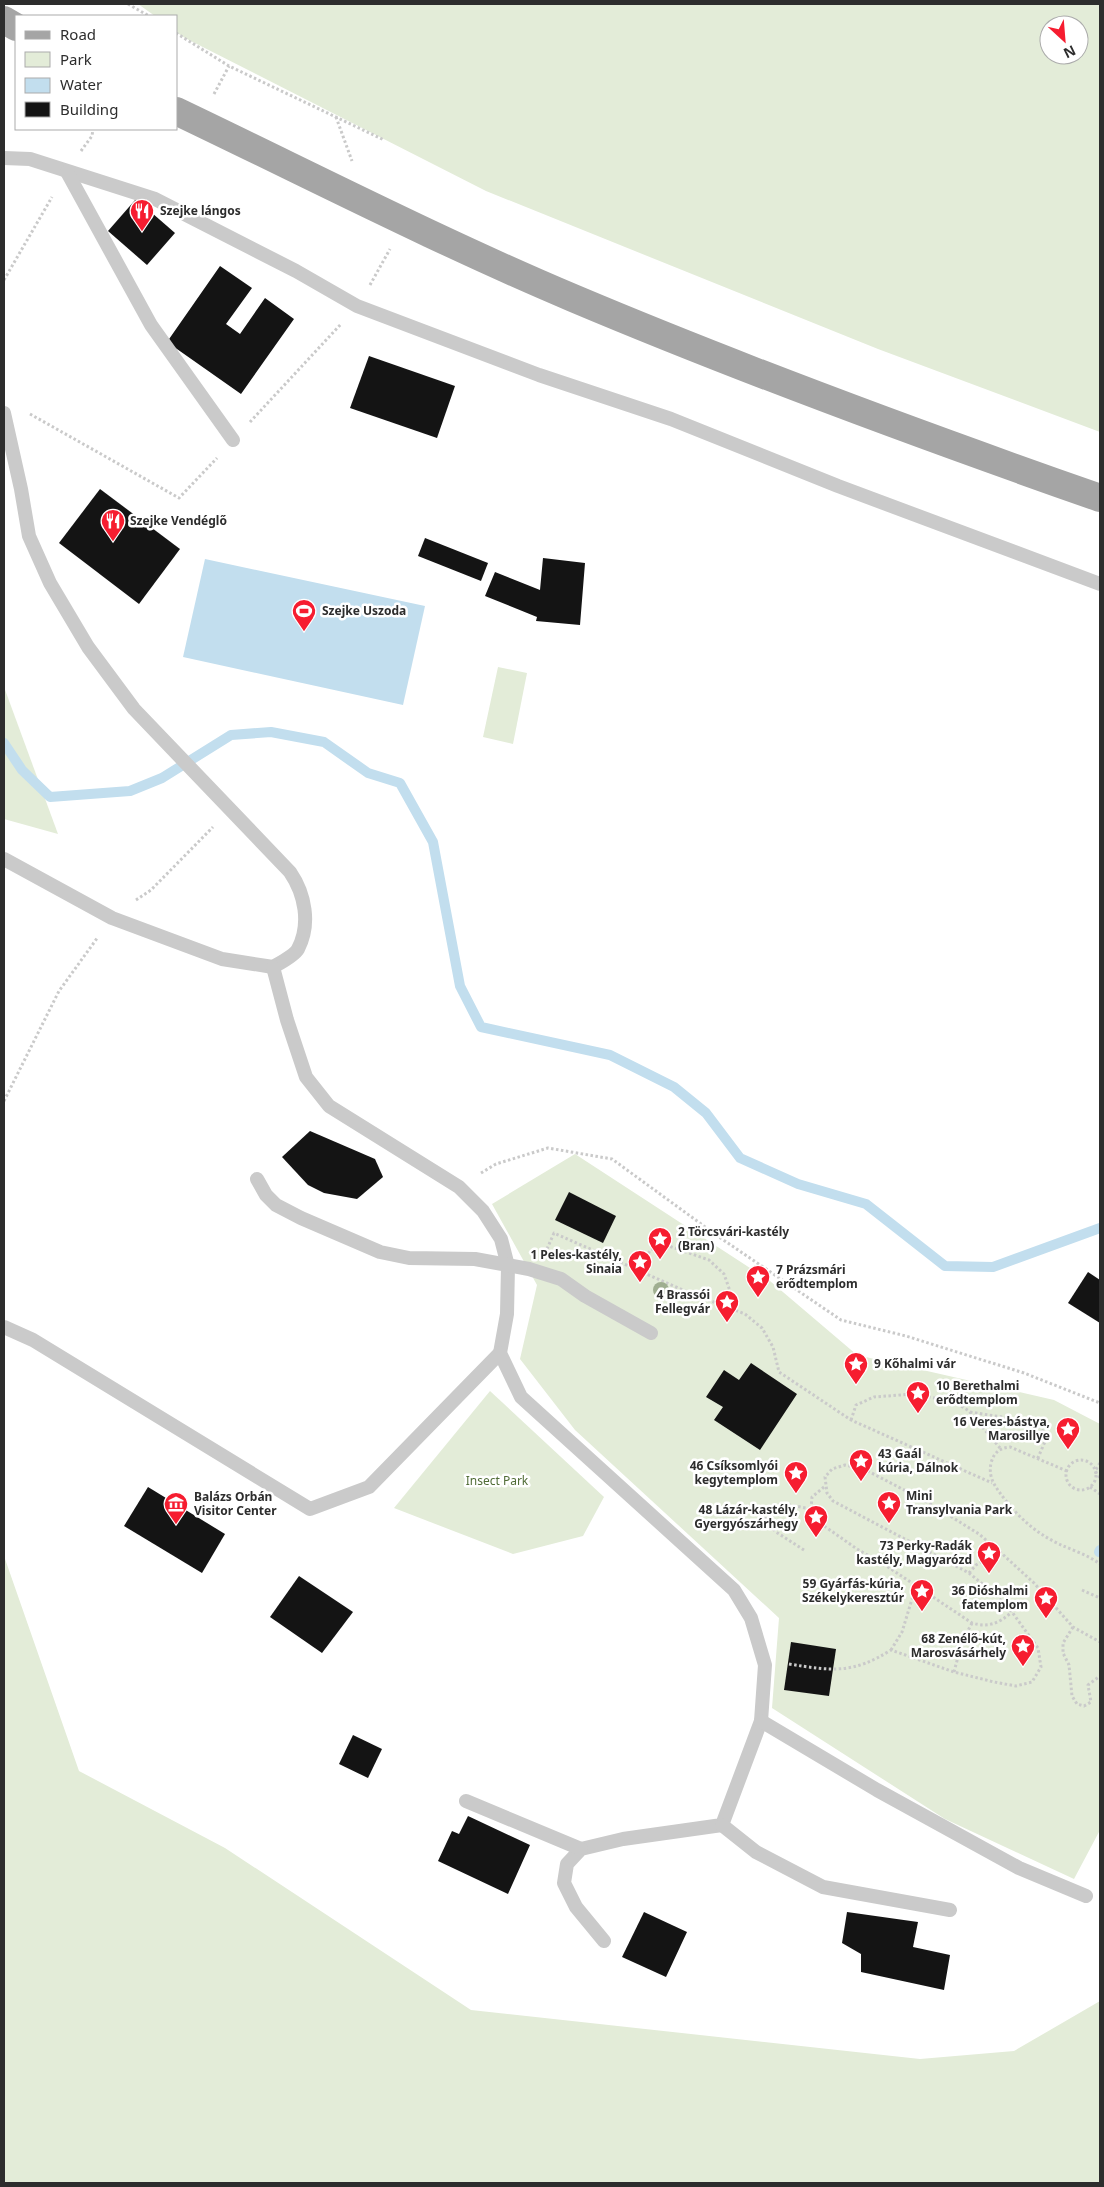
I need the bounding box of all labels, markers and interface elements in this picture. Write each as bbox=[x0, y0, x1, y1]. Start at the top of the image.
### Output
legend bbox=[15, 15, 178, 130]
north arrow bbox=[1039, 15, 1089, 65]
text: Road bbox=[60, 24, 96, 44]
text: N bbox=[1061, 41, 1079, 63]
text: Park bbox=[60, 49, 92, 69]
text: Water bbox=[60, 74, 102, 94]
text: Building bbox=[60, 99, 118, 119]
restaurant icon: Szejke lángos bbox=[129, 198, 155, 232]
place label: Szejke lángos bbox=[160, 202, 241, 219]
restaurant icon: Szejke Vendéglő bbox=[100, 508, 126, 542]
place label: Szejke Vendéglő bbox=[130, 512, 227, 529]
sports icon: Szejke Uszoda bbox=[291, 598, 317, 632]
place label: Szejke Uszoda bbox=[322, 602, 406, 619]
place label: 2 Törcsvári-kastély (Bran) bbox=[678, 1223, 789, 1254]
place icon: 2 Törcsvári-kastély (Bran) bbox=[647, 1226, 673, 1260]
place label: 1 Peles-kastély, Sinaia bbox=[530, 1246, 622, 1277]
place icon: 1 Peles-kastély, Sinaia bbox=[627, 1249, 653, 1283]
place label: 7 Prázsmári erődtemplom bbox=[776, 1261, 858, 1292]
place icon: 7 Prázsmári erődtemplom bbox=[745, 1264, 771, 1298]
place label: 4 Brassói Fellegvár bbox=[655, 1286, 711, 1317]
place icon: 4 Brassói Fellegvár bbox=[714, 1289, 740, 1323]
place icon: 9 Kőhalmi vár bbox=[843, 1351, 869, 1385]
place label: 9 Kőhalmi vár bbox=[874, 1355, 956, 1372]
place label: 10 Berethalmi erődtemplom bbox=[936, 1377, 1019, 1408]
place icon: 10 Berethalmi erődtemplom bbox=[905, 1380, 931, 1414]
place label: 16 Veres-bástya, Marosillye bbox=[953, 1413, 1050, 1444]
place icon: 16 Veres-bástya, Marosillye bbox=[1055, 1416, 1081, 1450]
place label: 43 Gaál kúria, Dálnok bbox=[878, 1445, 959, 1476]
place icon: 43 Gaál kúria, Dálnok bbox=[848, 1448, 874, 1482]
place label: 46 Csíksomlyói kegytemplom bbox=[690, 1457, 778, 1488]
place icon: 46 Csíksomlyói kegytemplom bbox=[783, 1460, 809, 1494]
park label: Insect Park bbox=[466, 1472, 529, 1489]
place label: Mini Transylvania Park bbox=[906, 1487, 1013, 1518]
place label: Balázs Orbán Visitor Center bbox=[194, 1488, 277, 1519]
place icon: Mini Transylvania Park bbox=[876, 1490, 902, 1524]
museum icon: Balázs Orbán Visitor Center bbox=[163, 1491, 189, 1525]
place label: 48 Lázár-kastély, Gyergyószárhegy bbox=[694, 1501, 798, 1532]
place icon: 48 Lázár-kastély, Gyergyószárhegy bbox=[803, 1504, 829, 1538]
place label: 73 Perky-Radák kastély, Magyarózd bbox=[856, 1537, 973, 1568]
place icon: 73 Perky-Radák kastély, Magyarózd bbox=[976, 1540, 1002, 1574]
place label: 59 Gyárfás-kúria, Székelykeresztúr bbox=[802, 1575, 905, 1606]
place icon: 59 Gyárfás-kúria, Székelykeresztúr bbox=[909, 1578, 935, 1612]
place label: 36 Dióshalmi fatemplom bbox=[951, 1582, 1028, 1613]
place icon: 36 Dióshalmi fatemplom bbox=[1033, 1585, 1059, 1619]
place label: 68 Zenélő-kút, Marosvásárhely bbox=[911, 1630, 1006, 1661]
place icon: 68 Zenélő-kút, Marosvásárhely bbox=[1010, 1633, 1036, 1667]

